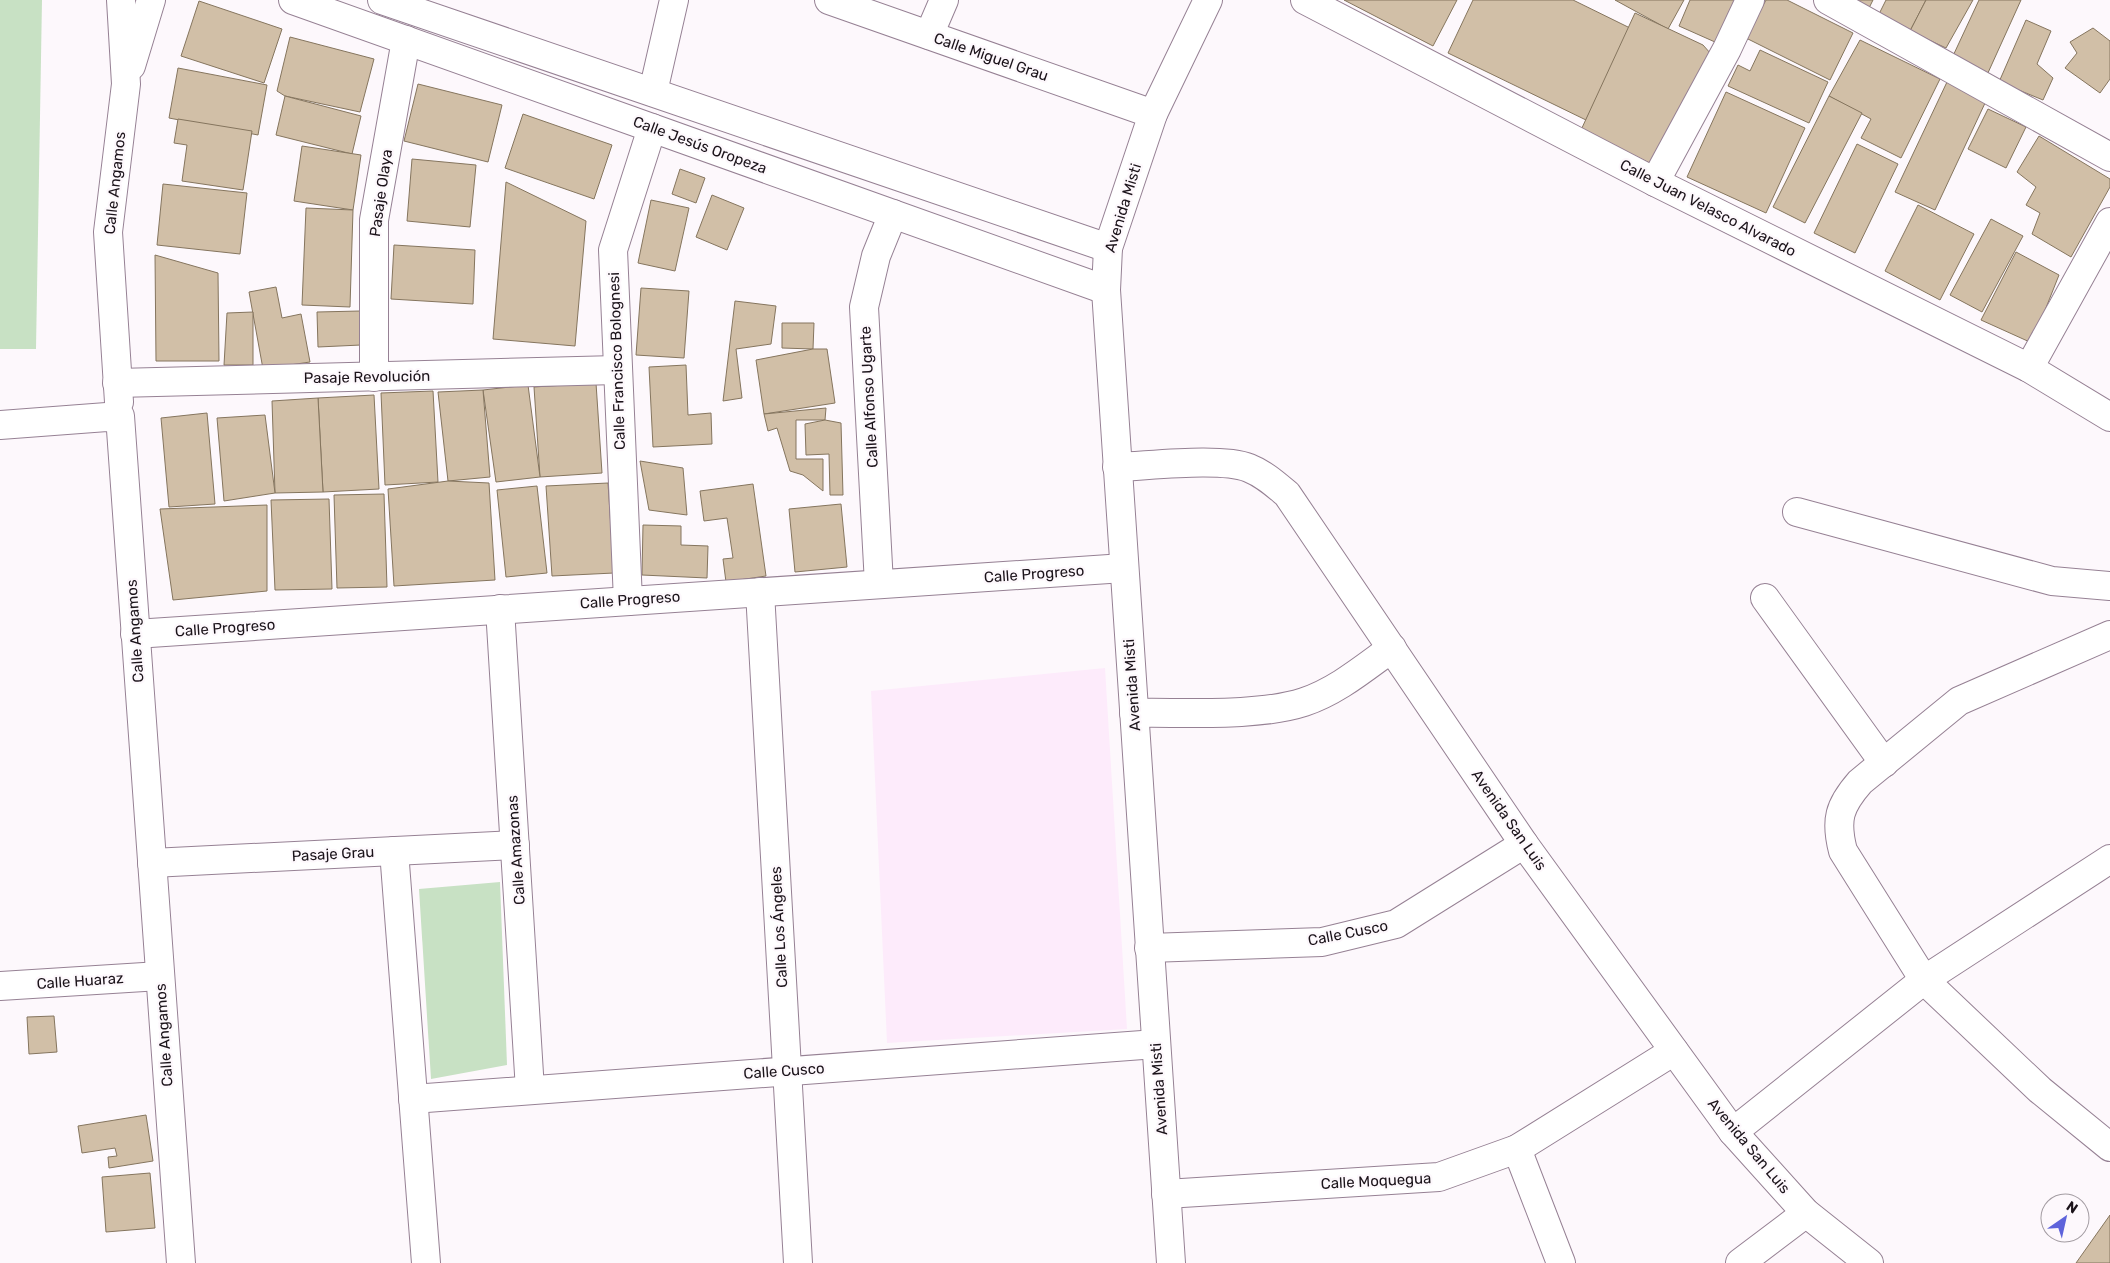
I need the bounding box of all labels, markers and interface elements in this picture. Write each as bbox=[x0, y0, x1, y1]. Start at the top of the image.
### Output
street label: Calle Miguel Grau bbox=[931, 29, 1051, 85]
street label: Calle Jesús Oropeza bbox=[631, 112, 769, 178]
street label: Calle Angamos bbox=[101, 130, 129, 235]
street label: Pasaje Olaya bbox=[366, 148, 396, 238]
street label: Calle Juan Velasco Alvarado bbox=[1617, 156, 1799, 260]
street label: Avenida Misti bbox=[1101, 161, 1145, 255]
street label: Calle Francisco Bolognesi bbox=[605, 272, 629, 450]
street label: Calle Alfonso Ugarte bbox=[856, 326, 882, 468]
street label: Pasaje Revolución bbox=[304, 367, 430, 387]
street label: Calle Progreso bbox=[983, 562, 1085, 586]
street label: Calle Angamos bbox=[122, 579, 148, 683]
street label: Calle Progreso bbox=[579, 588, 681, 612]
street label: Calle Progreso bbox=[174, 616, 276, 640]
street label: Avenida Misti bbox=[1120, 638, 1144, 732]
street label: Avenida San Luis bbox=[1468, 766, 1551, 874]
street label: Calle Amazonas bbox=[503, 794, 529, 906]
street label: Pasaje Grau bbox=[291, 843, 375, 865]
street label: Calle Los Ángeles bbox=[767, 865, 791, 988]
street label: Calle Cusco bbox=[1306, 916, 1390, 950]
street label: Calle Huaraz bbox=[36, 969, 124, 993]
street label: Calle Angamos bbox=[151, 983, 177, 1087]
street label: Avenida Misti bbox=[1147, 1042, 1171, 1136]
street label: Calle Cusco bbox=[743, 1059, 825, 1083]
street label: Avenida San Luis bbox=[1704, 1095, 1794, 1197]
street label: Calle Moquegua bbox=[1320, 1169, 1432, 1193]
north arrow bbox=[2040, 1193, 2090, 1243]
text: N bbox=[2063, 1198, 2081, 1218]

